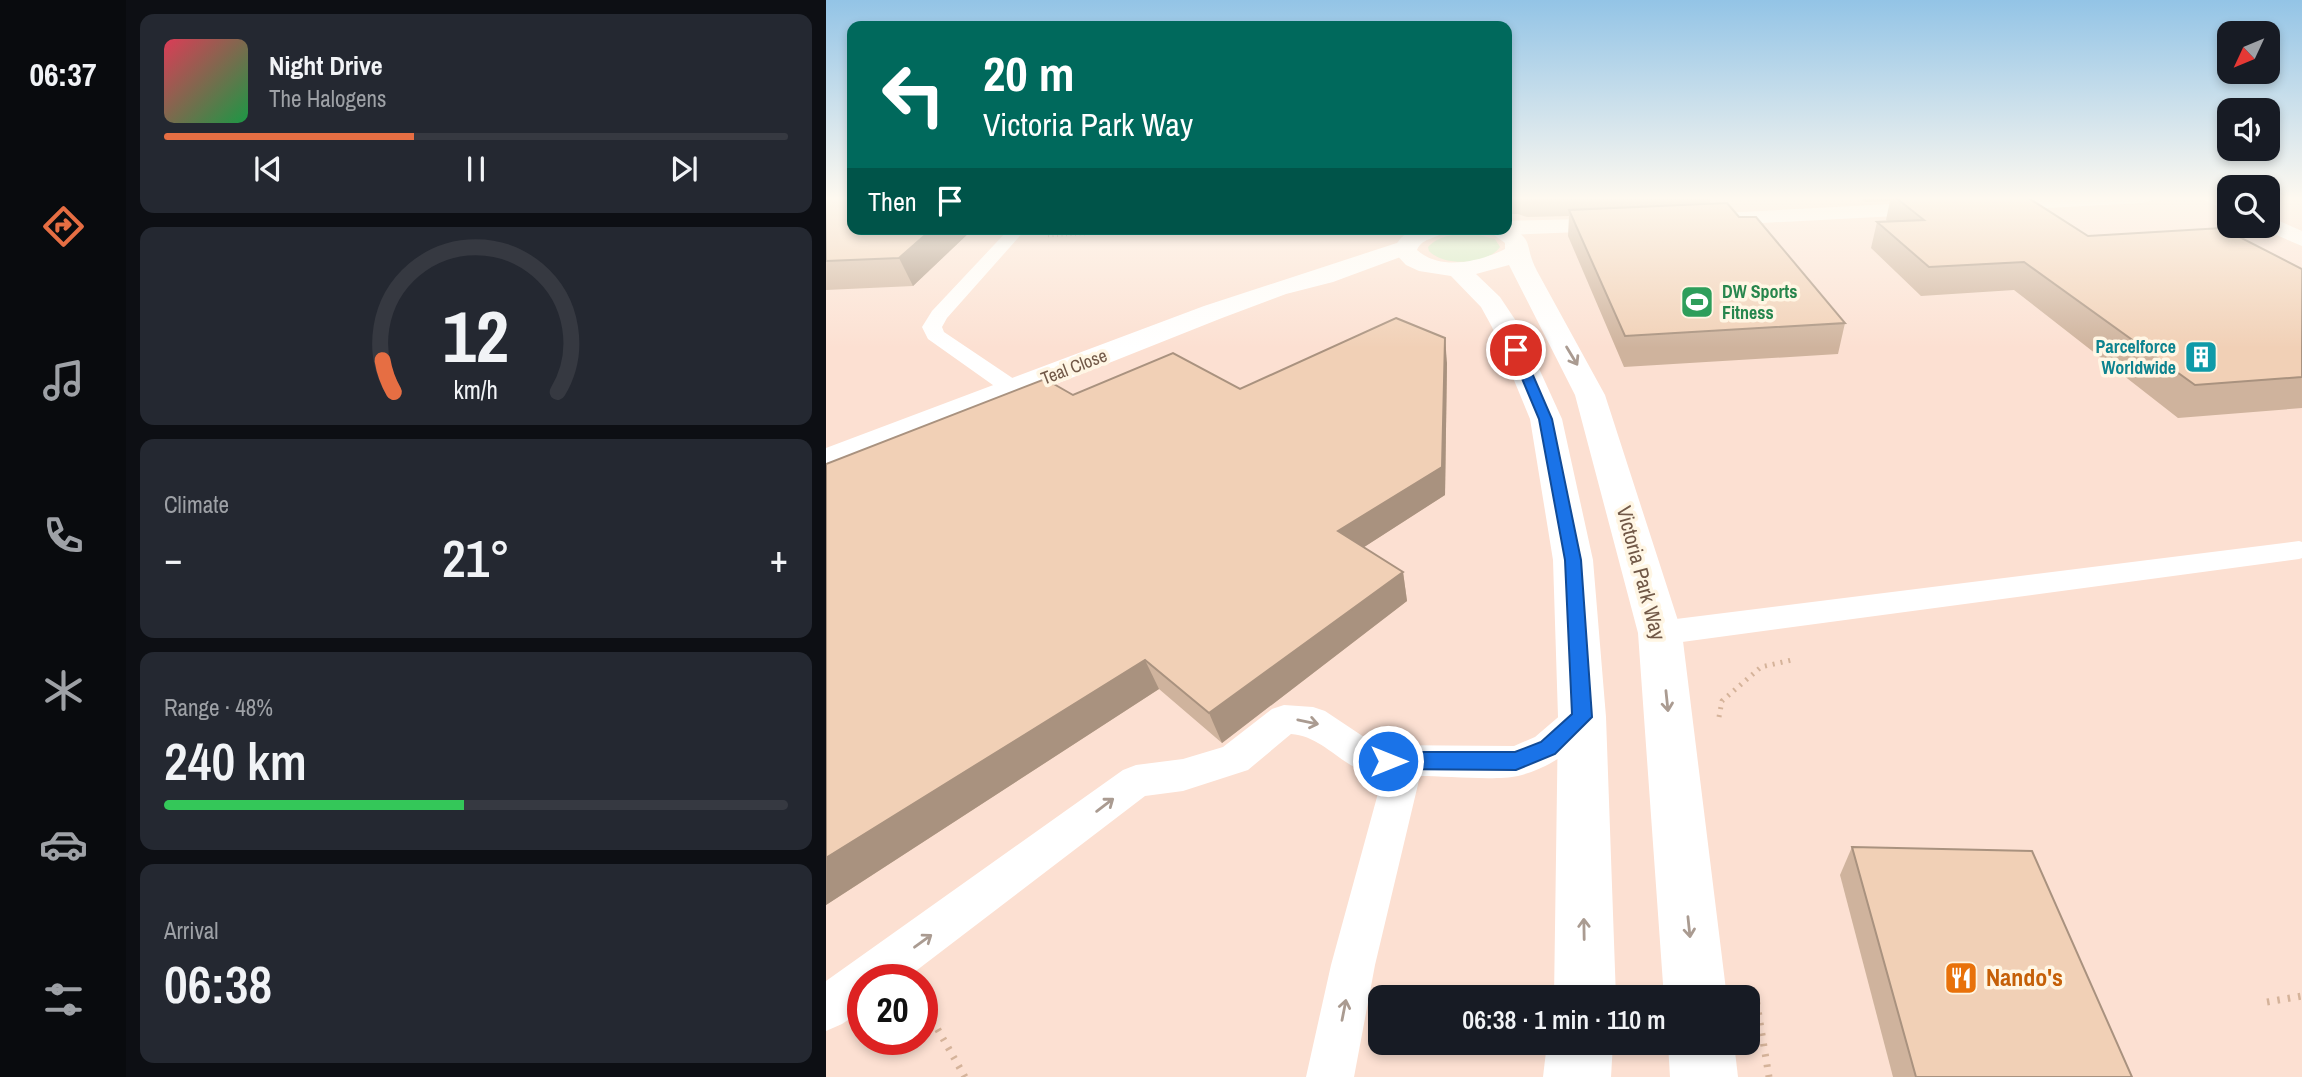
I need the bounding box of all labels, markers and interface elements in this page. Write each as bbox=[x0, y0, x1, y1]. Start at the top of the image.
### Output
north arrow bbox=[2217, 21, 2280, 84]
map controls bbox=[2217, 21, 2280, 238]
text: 20 m bbox=[983, 40, 1075, 106]
text: Night Drive bbox=[269, 48, 383, 83]
icon: left bbox=[868, 49, 959, 140]
text: 06:37 bbox=[29, 53, 97, 96]
text: The Halogens bbox=[269, 83, 386, 114]
button: sound bbox=[2217, 98, 2280, 161]
text: Victoria Park Way bbox=[983, 103, 1193, 146]
icon: previous bbox=[249, 150, 287, 188]
icon: pause bbox=[457, 150, 495, 188]
icon: next bbox=[665, 150, 703, 188]
button: search bbox=[2217, 175, 2280, 238]
icon: arrive bbox=[931, 182, 969, 220]
text: Then bbox=[868, 184, 917, 219]
icon: directions bbox=[39, 202, 88, 251]
place label: DW Sports Fitness bbox=[1722, 279, 1797, 325]
sports icon: DW Sports Fitness bbox=[1678, 283, 1716, 321]
text: 12 bbox=[443, 287, 509, 385]
pin bbox=[1486, 320, 1546, 380]
icon: arrive bbox=[1497, 331, 1535, 369]
place label: Parcelforce Worldwide bbox=[2096, 334, 2176, 380]
building icon: Parcelforce Worldwide bbox=[2182, 338, 2220, 376]
street label: Teal Close bbox=[1037, 343, 1110, 391]
one-way arrow bbox=[1566, 345, 1580, 365]
icon: music bbox=[39, 356, 88, 405]
text: km/h bbox=[454, 373, 498, 407]
text: Climate bbox=[164, 489, 229, 520]
street label: Victoria Park Way bbox=[1610, 503, 1673, 644]
icon: phone bbox=[39, 511, 88, 560]
text: 21° bbox=[442, 523, 510, 593]
text: − bbox=[164, 533, 182, 584]
text: + bbox=[770, 533, 788, 584]
icon: climate bbox=[39, 666, 88, 715]
one-way arrow bbox=[1661, 689, 1674, 712]
text: Range · 48% bbox=[164, 692, 273, 723]
one-way arrow bbox=[1296, 717, 1318, 730]
position arrow bbox=[1351, 724, 1425, 798]
text: 240 km bbox=[164, 726, 307, 796]
one-way arrow bbox=[1096, 797, 1114, 812]
icon: car bbox=[39, 820, 88, 869]
text: Arrival bbox=[164, 915, 219, 946]
one-way arrow bbox=[1683, 916, 1696, 938]
one-way arrow bbox=[1577, 918, 1591, 941]
one-way arrow bbox=[913, 933, 932, 948]
text: 06:38 bbox=[164, 949, 272, 1019]
restaurant icon: Nando's bbox=[1942, 959, 1980, 997]
place label: Nando's bbox=[1986, 961, 2063, 993]
speed limit sign: 20 bbox=[847, 964, 938, 1055]
icon: filters bbox=[39, 975, 88, 1024]
one-way arrow bbox=[1337, 999, 1351, 1022]
text: 06:38 · 1 min · 110 m bbox=[1462, 1002, 1666, 1037]

